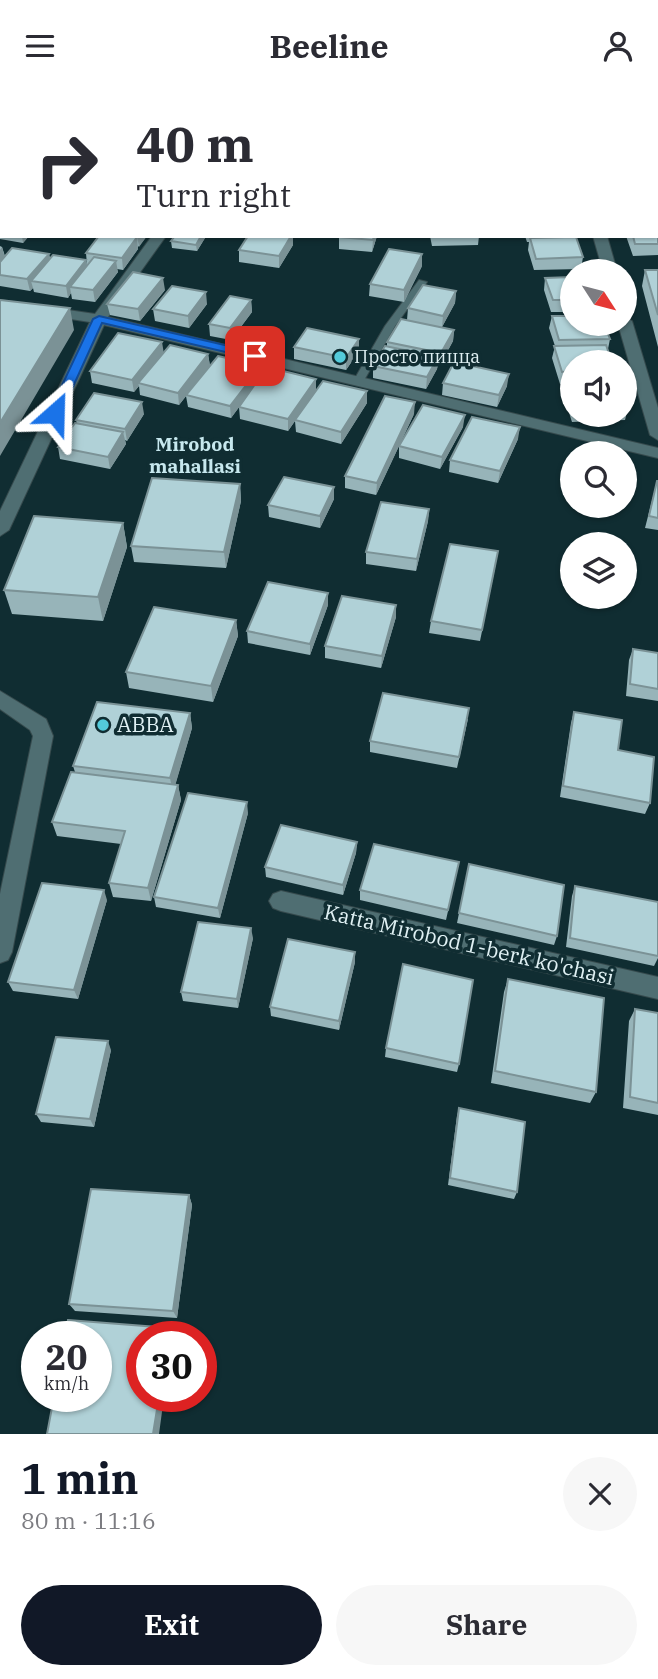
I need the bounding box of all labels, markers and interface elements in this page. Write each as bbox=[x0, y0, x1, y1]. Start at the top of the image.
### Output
text: Beeline bbox=[269, 25, 389, 67]
icon: menu bbox=[21, 27, 59, 65]
icon: person bbox=[599, 27, 637, 65]
text: 40 m bbox=[136, 112, 254, 175]
icon: right bbox=[21, 119, 112, 210]
text: Turn right bbox=[136, 174, 291, 216]
north arrow bbox=[560, 259, 637, 336]
map controls bbox=[560, 259, 637, 609]
pin bbox=[225, 326, 285, 386]
icon: arrive bbox=[236, 337, 274, 375]
place label: Просто пицца bbox=[354, 345, 480, 368]
marker: Просто пицца bbox=[332, 349, 348, 365]
button: sound bbox=[560, 350, 637, 427]
position arrow bbox=[18, 376, 92, 450]
district label: Mirobod mahallasi bbox=[149, 432, 241, 478]
button: search bbox=[560, 441, 637, 518]
button: layers bbox=[560, 532, 637, 609]
place label: ABBA bbox=[117, 710, 174, 738]
marker: ABBA bbox=[95, 717, 111, 733]
street label: Katta Mirobod 1-berk ko'chasi bbox=[321, 897, 617, 991]
speed limit sign: 30 bbox=[126, 1321, 217, 1412]
text: 20 bbox=[45, 1334, 88, 1380]
text: km/h bbox=[44, 1372, 89, 1395]
text: 1 min bbox=[21, 1451, 139, 1506]
button: close bbox=[563, 1457, 637, 1531]
text: 80 m · 11:16 bbox=[21, 1505, 156, 1535]
button: Exit bbox=[21, 1585, 322, 1665]
button: Share bbox=[336, 1585, 637, 1665]

